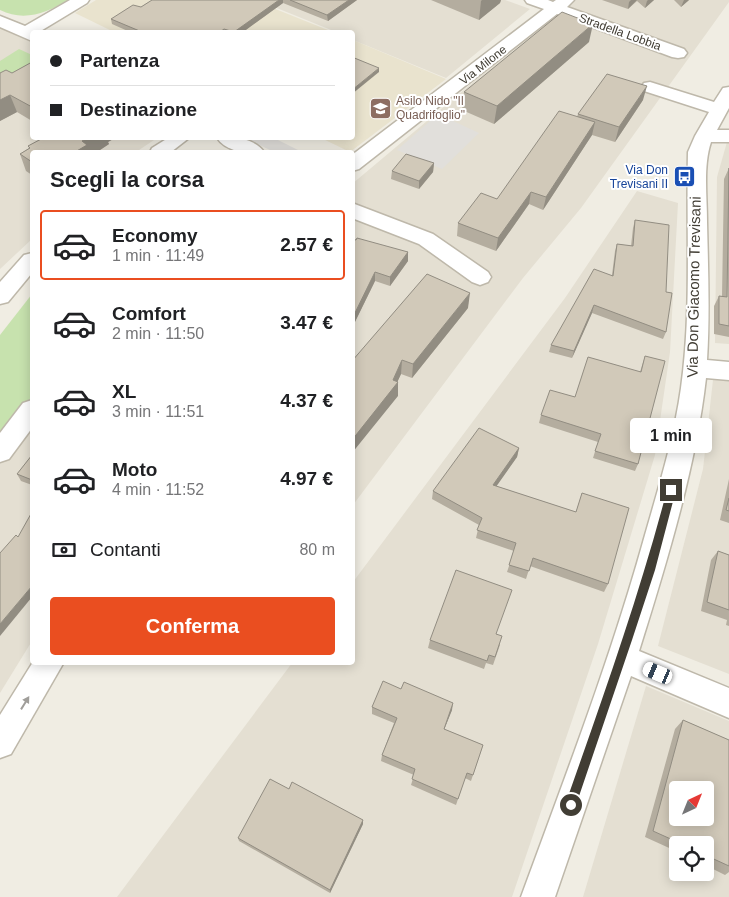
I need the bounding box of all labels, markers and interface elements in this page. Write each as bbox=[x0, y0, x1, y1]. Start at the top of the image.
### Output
street label: Stradella Lobbia bbox=[577, 11, 663, 54]
street label: Via Milone bbox=[457, 42, 510, 88]
text: Partenza bbox=[80, 50, 159, 71]
place label: Asilo Nido "Il Quadrifoglio" bbox=[396, 94, 465, 122]
school or university icon: Asilo Nido "Il Quadrifoglio" bbox=[368, 96, 392, 120]
text: Destinazione bbox=[80, 99, 197, 120]
place label: Via Don Trevisani II bbox=[610, 163, 668, 191]
bus stop icon: Via Don Trevisani II bbox=[672, 165, 696, 189]
text: Scegli la corsa bbox=[50, 167, 204, 192]
street label: Via Don Giacomo Trevisani bbox=[683, 196, 704, 378]
icon: car bbox=[52, 223, 97, 268]
text: Economy bbox=[112, 225, 198, 246]
text: 2.57 € bbox=[280, 234, 333, 255]
text: 1 min · 11:49 bbox=[112, 247, 204, 264]
icon: car bbox=[52, 301, 97, 346]
text: Comfort bbox=[112, 303, 186, 324]
text: 3.47 € bbox=[280, 312, 333, 333]
text: 2 min · 11:50 bbox=[112, 325, 204, 342]
icon: car bbox=[52, 379, 97, 424]
text: XL bbox=[112, 381, 136, 402]
text: 4.37 € bbox=[280, 390, 333, 411]
text: 3 min · 11:51 bbox=[112, 403, 204, 420]
callout: 1 min bbox=[630, 418, 712, 452]
text: 1 min bbox=[650, 427, 692, 444]
icon: car bbox=[52, 457, 97, 502]
text: Moto bbox=[112, 459, 157, 480]
text: 4.97 € bbox=[280, 468, 333, 489]
route end bbox=[660, 479, 682, 501]
text: 4 min · 11:52 bbox=[112, 481, 204, 498]
icon: cash bbox=[50, 536, 78, 564]
text: Contanti bbox=[90, 539, 161, 560]
text: 80 m bbox=[299, 541, 335, 558]
button: Conferma bbox=[50, 597, 335, 655]
car bbox=[641, 660, 674, 686]
one-way arrow bbox=[20, 696, 30, 709]
north arrow bbox=[669, 781, 714, 826]
map controls bbox=[669, 781, 714, 881]
route start bbox=[560, 794, 582, 816]
button: locate bbox=[669, 836, 714, 881]

